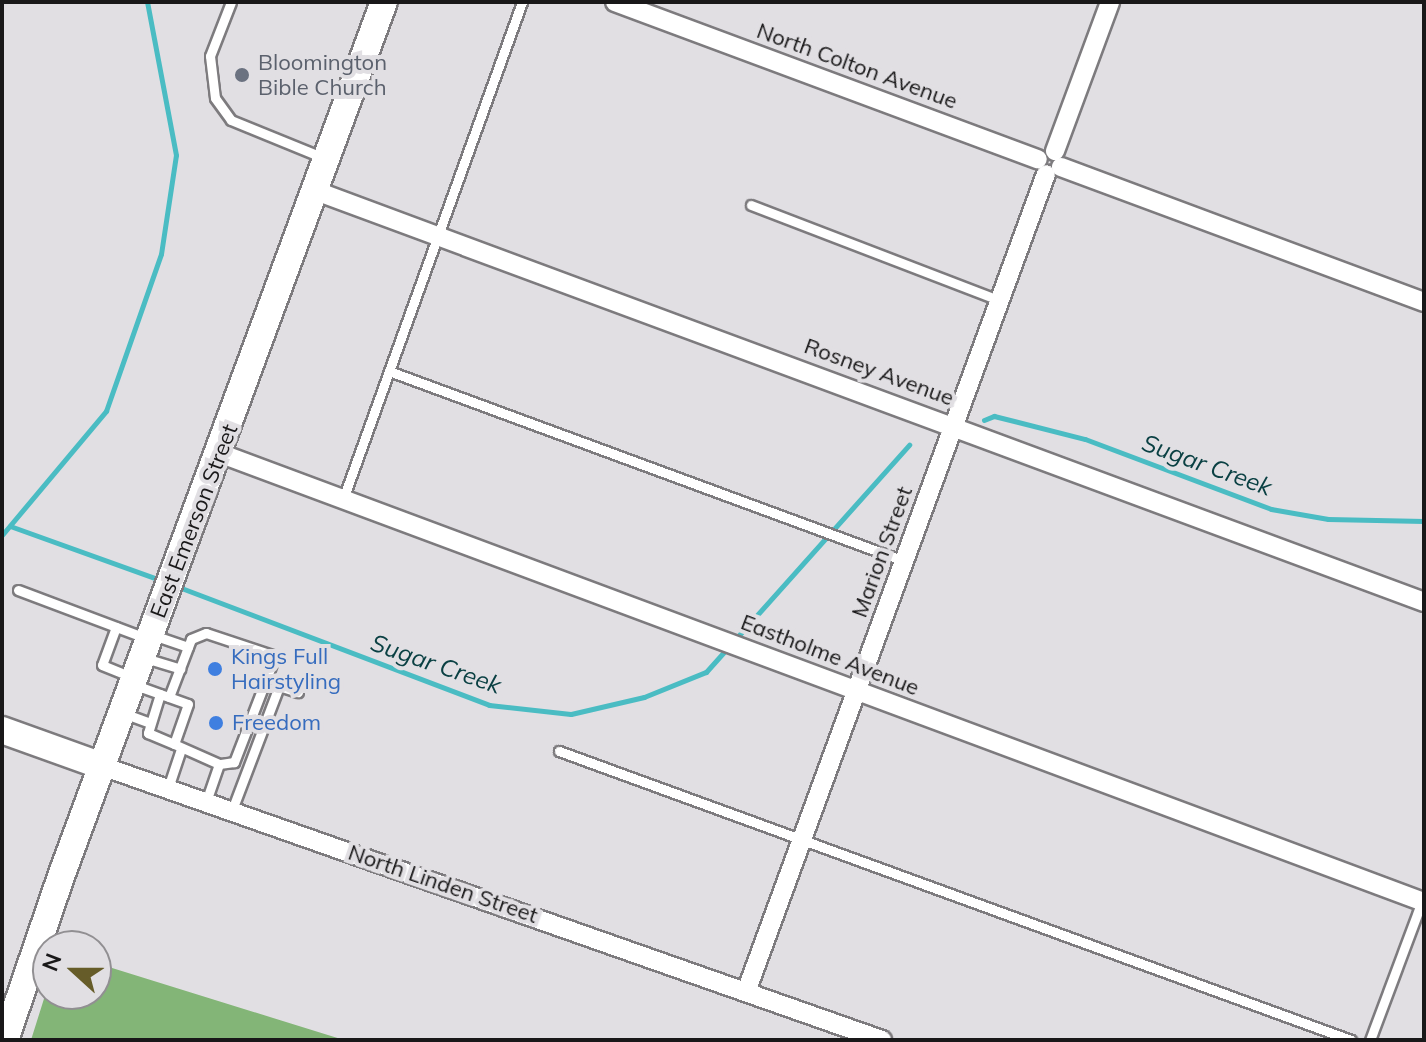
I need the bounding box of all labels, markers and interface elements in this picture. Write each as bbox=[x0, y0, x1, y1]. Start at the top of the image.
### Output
street label: North Colton Avenue bbox=[753, 17, 961, 115]
place label: Bloomington Bible Church bbox=[258, 49, 387, 100]
marker: Bloomington Bible Church bbox=[233, 66, 251, 84]
street label: Rosney Avenue bbox=[801, 333, 957, 411]
street label: East Emerson Street bbox=[145, 420, 243, 622]
water label: Sugar Creek bbox=[1138, 428, 1276, 502]
street label: Marion Street bbox=[846, 483, 918, 621]
street label: Eastholme Avenue bbox=[737, 609, 923, 701]
water label: Sugar Creek bbox=[367, 628, 505, 700]
place label: Kings Full Hairstyling bbox=[231, 643, 341, 694]
marker: Kings Full Hairstyling bbox=[206, 660, 224, 678]
place label: Freedom bbox=[232, 710, 321, 736]
marker: Freedom bbox=[207, 714, 225, 732]
street label: North Linden Street bbox=[345, 839, 541, 929]
north arrow bbox=[32, 930, 112, 1010]
text: N bbox=[35, 949, 68, 975]

